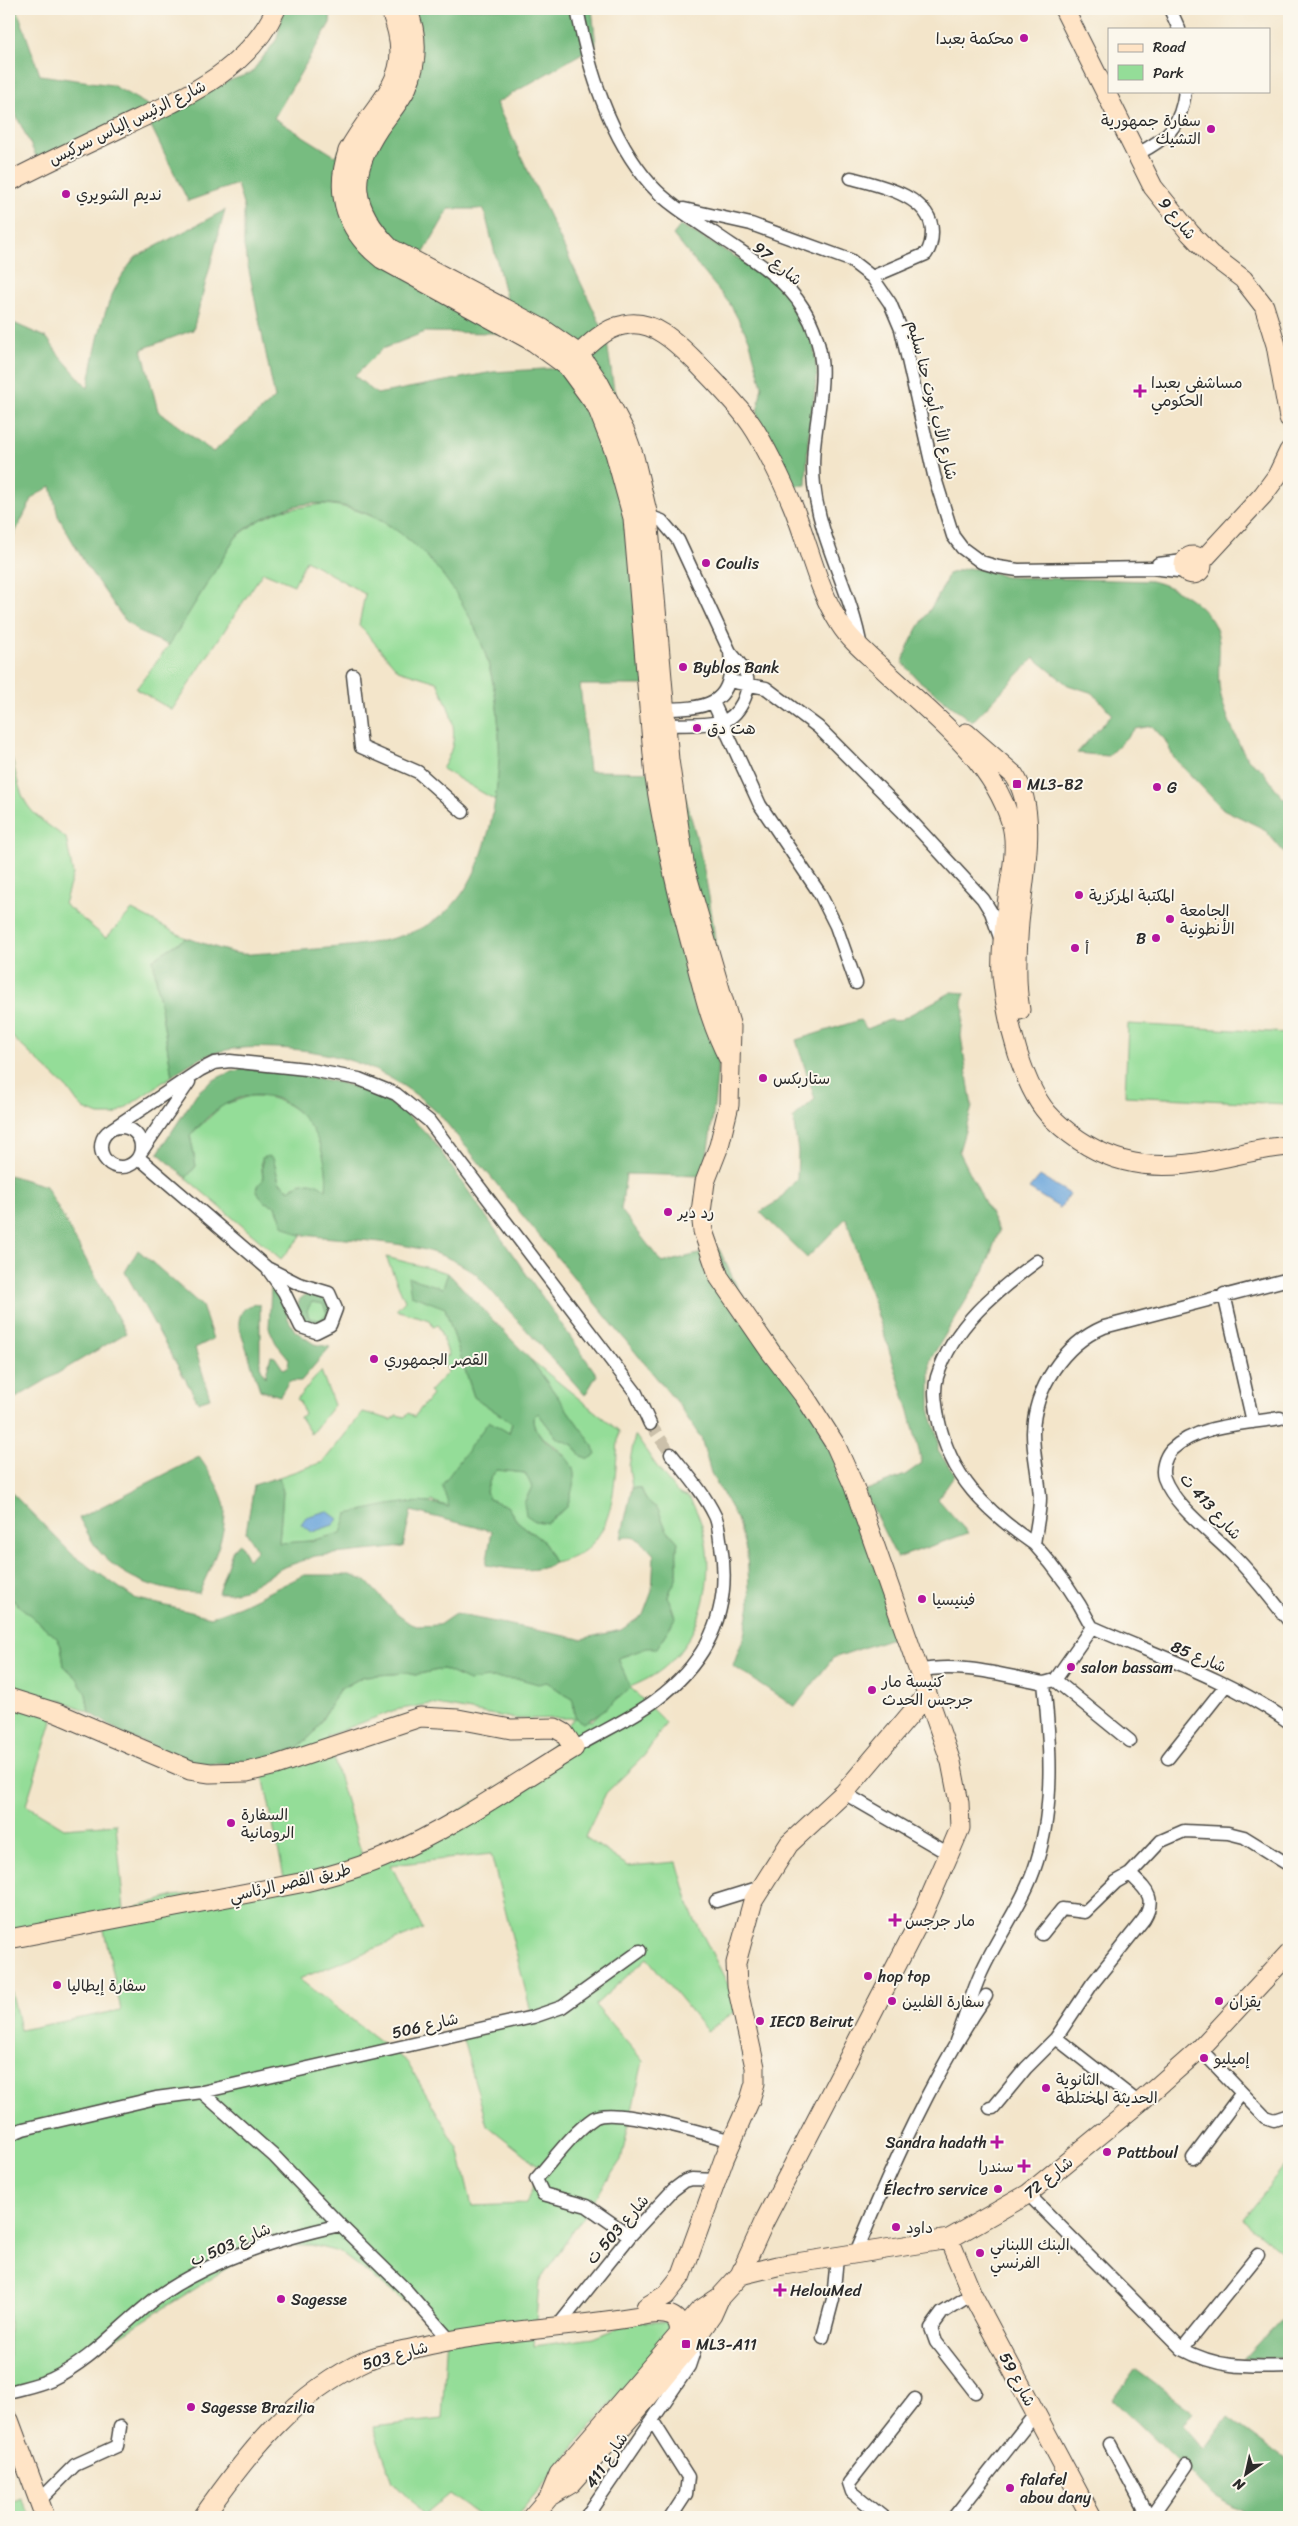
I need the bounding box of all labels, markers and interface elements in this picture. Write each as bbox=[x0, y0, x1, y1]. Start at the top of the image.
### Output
place label: محكمة بعبدا bbox=[936, 24, 1014, 53]
legend bbox=[1108, 28, 1270, 92]
marker: محكمة بعبدا bbox=[1018, 32, 1030, 44]
text: Road bbox=[1153, 34, 1186, 60]
text: Park bbox=[1153, 60, 1184, 86]
street label: شارع الرئيس إلياس سركيس bbox=[43, 72, 211, 173]
place label: سفارة جمهورية التشيك bbox=[1101, 106, 1201, 153]
marker: سفارة جمهورية التشيك bbox=[1205, 123, 1217, 135]
place label: نديم الشويري bbox=[76, 180, 162, 209]
marker: نديم الشويري bbox=[60, 188, 72, 200]
street label: شارع 9 bbox=[1151, 190, 1204, 246]
street label: شارع 97 bbox=[746, 234, 809, 293]
street label: شارع الأب أبوت حنا سليم bbox=[899, 317, 966, 483]
place label: مساشفى بعبدا الحكومي bbox=[1151, 368, 1242, 415]
marker: مساشفى بعبدا الحكومي bbox=[1133, 384, 1147, 398]
place label: Coulis bbox=[716, 549, 760, 578]
marker: Coulis bbox=[700, 557, 712, 569]
place label: Byblos Bank bbox=[693, 653, 779, 682]
marker: Byblos Bank bbox=[677, 661, 689, 673]
place label: هت دق bbox=[707, 714, 756, 743]
marker: هت دق bbox=[691, 722, 703, 734]
place label: ML3-B2 bbox=[1027, 770, 1083, 799]
place label: G bbox=[1167, 773, 1177, 802]
marker: ML3-B2 bbox=[1011, 778, 1023, 790]
marker: G bbox=[1151, 781, 1163, 793]
place label: المكتبة المركزية bbox=[1089, 881, 1175, 910]
marker: المكتبة المركزية bbox=[1073, 889, 1085, 901]
place label: الجامعة الأنطونية bbox=[1180, 896, 1235, 943]
marker: الجامعة الأنطونية bbox=[1164, 913, 1176, 925]
place label: B bbox=[1136, 924, 1146, 953]
marker: B bbox=[1150, 932, 1162, 944]
place label: أ bbox=[1085, 934, 1089, 963]
marker: أ bbox=[1069, 942, 1081, 954]
place label: ستاربكس bbox=[773, 1064, 830, 1093]
marker: ستاربكس bbox=[757, 1072, 769, 1084]
place label: رد دير bbox=[676, 1198, 714, 1227]
marker: رد دير bbox=[662, 1206, 674, 1218]
place label: القصر الجمهوري bbox=[384, 1345, 488, 1374]
marker: القصر الجمهوري bbox=[368, 1353, 380, 1365]
street label: شارع 413 ت bbox=[1172, 1466, 1249, 1547]
place label: فينيسيا bbox=[932, 1585, 976, 1614]
marker: فينيسيا bbox=[916, 1593, 928, 1605]
street label: شارع 85 bbox=[1166, 1632, 1231, 1681]
place label: salon bassam bbox=[1080, 1653, 1173, 1682]
marker: salon bassam bbox=[1065, 1661, 1077, 1673]
place label: كنيسة مار جرجس الحدث bbox=[880, 1667, 973, 1714]
marker: كنيسة مار جرجس الحدث bbox=[866, 1684, 878, 1696]
place label: السفارة الرومانية bbox=[241, 1800, 294, 1847]
marker: السفارة الرومانية bbox=[225, 1817, 237, 1829]
street label: طريق القصر الرئاسي bbox=[226, 1854, 354, 1911]
place label: مار جرجس bbox=[905, 1906, 975, 1935]
marker: مار جرجس bbox=[889, 1914, 901, 1926]
place label: hop top bbox=[877, 1962, 931, 1991]
marker: hop top bbox=[862, 1970, 874, 1982]
place label: سفارة إيطاليا bbox=[67, 1971, 146, 2000]
marker: سفارة إيطاليا bbox=[51, 1979, 63, 1991]
place label: سفارة الفلبين bbox=[902, 1987, 985, 2016]
place label: يقزان bbox=[1229, 1987, 1261, 2016]
marker: سفارة الفلبين bbox=[886, 1995, 898, 2007]
marker: يقزان bbox=[1213, 1995, 1225, 2007]
street label: شارع 506 bbox=[389, 2004, 461, 2047]
place label: IECD Beirut bbox=[769, 2007, 854, 2036]
marker: IECD Beirut bbox=[754, 2015, 766, 2027]
place label: إميليو bbox=[1213, 2044, 1250, 2073]
marker: إميليو bbox=[1198, 2052, 1210, 2064]
place label: الثانوية الحديثة المختلطة bbox=[1056, 2065, 1158, 2112]
marker: الثانوية الحديثة المختلطة bbox=[1040, 2082, 1052, 2094]
place label: Sandra hadath bbox=[885, 2128, 987, 2157]
marker: Sandra hadath bbox=[991, 2136, 1003, 2148]
place label: Pattboul bbox=[1117, 2138, 1178, 2167]
marker: Pattboul bbox=[1101, 2146, 1113, 2158]
street label: شارع 72 bbox=[1017, 2148, 1080, 2206]
place label: سندرا bbox=[978, 2152, 1014, 2181]
marker: سندرا bbox=[1018, 2160, 1030, 2172]
place label: Électro service bbox=[883, 2175, 988, 2204]
marker: Électro service bbox=[992, 2183, 1004, 2195]
street label: شارع 503 ت bbox=[578, 2187, 656, 2271]
place label: داود bbox=[906, 2213, 933, 2242]
street label: شارع 503 ب bbox=[185, 2214, 275, 2275]
marker: داود bbox=[890, 2221, 902, 2233]
place label: البنك اللبناني الفرنسي bbox=[990, 2230, 1070, 2277]
marker: البنك اللبناني الفرنسي bbox=[974, 2247, 986, 2259]
place label: HelouMed bbox=[790, 2276, 863, 2305]
marker: HelouMed bbox=[774, 2284, 786, 2296]
place label: Sagesse bbox=[291, 2285, 347, 2314]
marker: Sagesse bbox=[275, 2293, 287, 2305]
place label: ML3-A11 bbox=[696, 2330, 757, 2359]
street label: شارع 503 bbox=[359, 2332, 432, 2379]
marker: ML3-A11 bbox=[680, 2338, 692, 2350]
street label: شارع 59 bbox=[991, 2347, 1044, 2412]
place label: Sagesse Brazilia bbox=[201, 2393, 315, 2422]
marker: Sagesse Brazilia bbox=[185, 2401, 197, 2413]
street label: شارع 411 bbox=[577, 2426, 636, 2494]
north arrow bbox=[1220, 2448, 1270, 2498]
place label: falafel abou dany bbox=[1020, 2465, 1092, 2512]
text: N bbox=[1228, 2471, 1251, 2498]
marker: falafel abou dany bbox=[1004, 2482, 1016, 2494]

